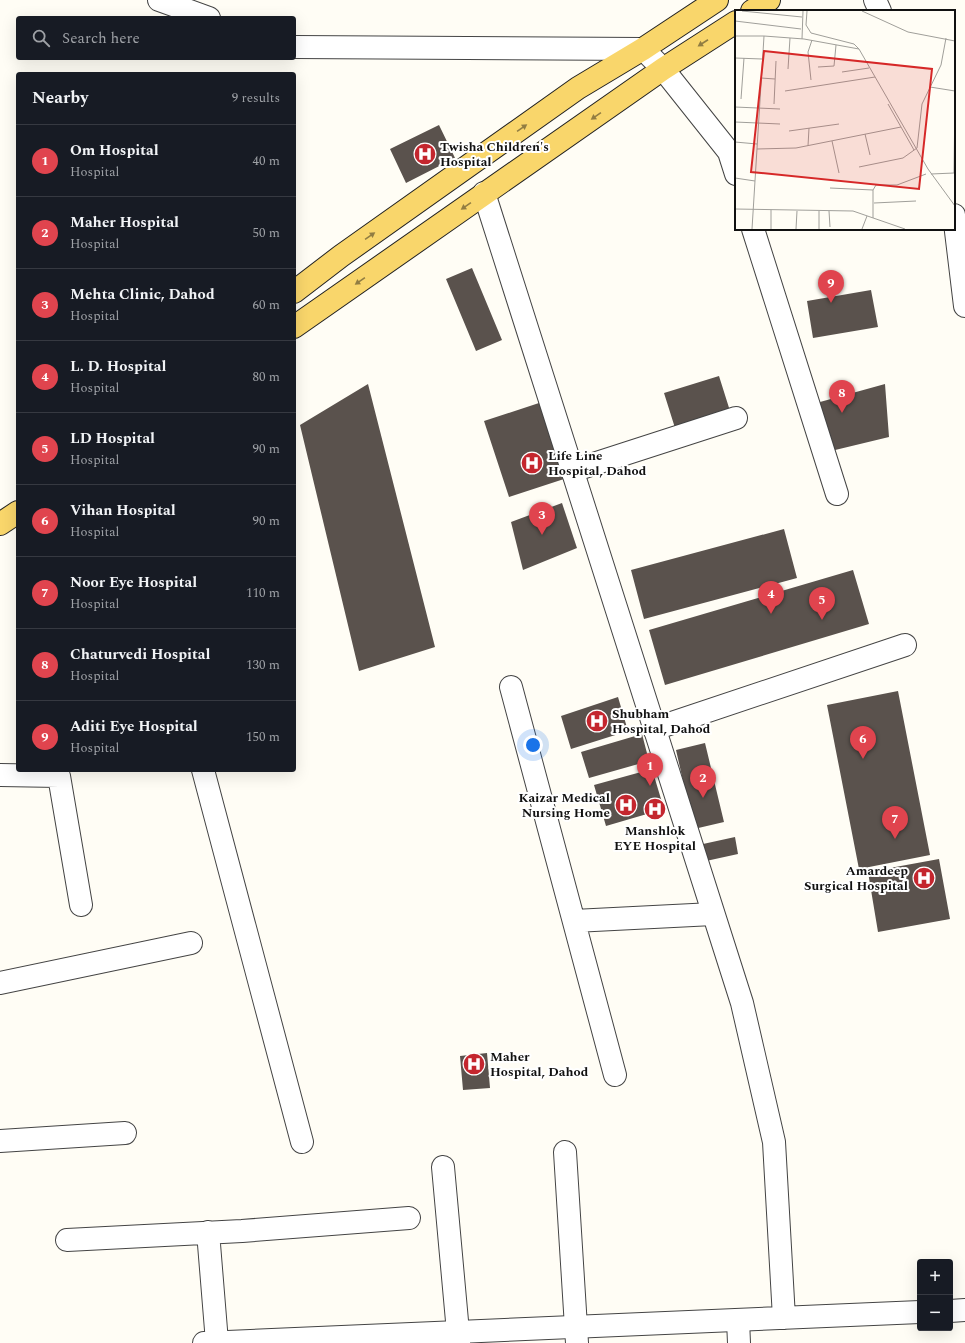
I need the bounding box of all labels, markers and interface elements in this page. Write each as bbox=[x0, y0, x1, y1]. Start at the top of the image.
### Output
inset map bbox=[735, 10, 955, 230]
search box bbox=[16, 16, 296, 60]
icon: search bbox=[30, 27, 52, 49]
text: Search here bbox=[62, 27, 140, 50]
one-way arrow bbox=[698, 39, 708, 47]
text: Nearby bbox=[32, 85, 88, 111]
text: 9 results bbox=[232, 88, 280, 108]
one-way arrow bbox=[590, 112, 601, 120]
one-way arrow bbox=[517, 124, 527, 132]
place label: Twisha Children's Hospital bbox=[440, 137, 549, 172]
text: Om Hospital bbox=[70, 139, 159, 162]
hospital icon: Twisha Children's Hospital bbox=[412, 141, 438, 167]
text: 1 bbox=[41, 151, 49, 171]
text: 40 m bbox=[253, 151, 280, 171]
text: Hospital bbox=[70, 162, 119, 182]
one-way arrow bbox=[461, 202, 471, 210]
text: Maher Hospital bbox=[70, 211, 179, 234]
text: 2 bbox=[41, 223, 49, 243]
text: 50 m bbox=[253, 223, 280, 243]
one-way arrow bbox=[365, 232, 376, 240]
text: Hospital bbox=[70, 234, 119, 254]
pin: 9 bbox=[818, 270, 844, 303]
one-way arrow bbox=[355, 277, 365, 285]
text: Mehta Clinic, Dahod bbox=[70, 283, 215, 306]
text: 3 bbox=[41, 295, 49, 315]
text: 60 m bbox=[253, 295, 280, 315]
text: Hospital bbox=[70, 306, 119, 326]
text: L. D. Hospital bbox=[70, 355, 166, 378]
text: 4 bbox=[41, 367, 49, 387]
text: 80 m bbox=[253, 367, 280, 387]
text: Hospital bbox=[70, 378, 119, 398]
pin: 8 bbox=[829, 380, 855, 413]
text: LD Hospital bbox=[70, 427, 155, 450]
text: 5 bbox=[41, 439, 49, 459]
text: 90 m bbox=[253, 439, 280, 459]
place label: Life Line Hospital, Dahod bbox=[548, 446, 647, 481]
text: Hospital bbox=[70, 450, 119, 470]
hospital icon: Life Line Hospital, Dahod bbox=[519, 450, 545, 476]
text: Vihan Hospital bbox=[70, 499, 176, 522]
pin: 3 bbox=[529, 502, 555, 535]
text: 6 bbox=[41, 511, 49, 531]
text: 90 m bbox=[253, 511, 280, 531]
text: Hospital bbox=[70, 522, 119, 542]
text: Noor Eye Hospital bbox=[70, 571, 197, 594]
pin: 4 bbox=[758, 581, 784, 614]
text: 7 bbox=[41, 583, 49, 603]
text: 110 m bbox=[246, 583, 280, 603]
pin: 5 bbox=[809, 587, 835, 620]
text: Hospital bbox=[70, 594, 119, 614]
text: Chaturvedi Hospital bbox=[70, 643, 210, 666]
text: 8 bbox=[41, 655, 49, 675]
text: 130 m bbox=[246, 655, 280, 675]
text: Hospital bbox=[70, 666, 119, 686]
place label: Shubham Hospital, Dahod bbox=[612, 704, 711, 739]
hospital icon: Shubham Hospital, Dahod bbox=[584, 708, 610, 734]
text: Aditi Eye Hospital bbox=[70, 715, 198, 738]
pin: 6 bbox=[850, 726, 876, 759]
text: 9 bbox=[41, 727, 49, 747]
text: 150 m bbox=[246, 727, 280, 747]
your location bbox=[523, 735, 543, 755]
text: Hospital bbox=[70, 738, 119, 758]
pin: 1 bbox=[637, 753, 663, 786]
pin: 2 bbox=[690, 765, 716, 798]
place label: Kaizar Medical Nursing Home bbox=[519, 788, 610, 823]
hospital icon: Kaizar Medical Nursing Home bbox=[613, 792, 639, 818]
hospital icon: Manshlok EYE Hospital bbox=[642, 796, 668, 822]
pin: 7 bbox=[882, 806, 908, 839]
place label: Manshlok EYE Hospital bbox=[614, 821, 696, 856]
place label: Amardeep Surgical Hospital bbox=[804, 861, 908, 896]
hospital icon: Amardeep Surgical Hospital bbox=[911, 865, 937, 891]
place label: Maher Hospital, Dahod bbox=[490, 1047, 589, 1082]
hospital icon: Maher Hospital, Dahod bbox=[461, 1051, 487, 1077]
map controls bbox=[917, 1259, 953, 1331]
button: + bbox=[917, 1259, 953, 1295]
button: − bbox=[917, 1295, 953, 1331]

